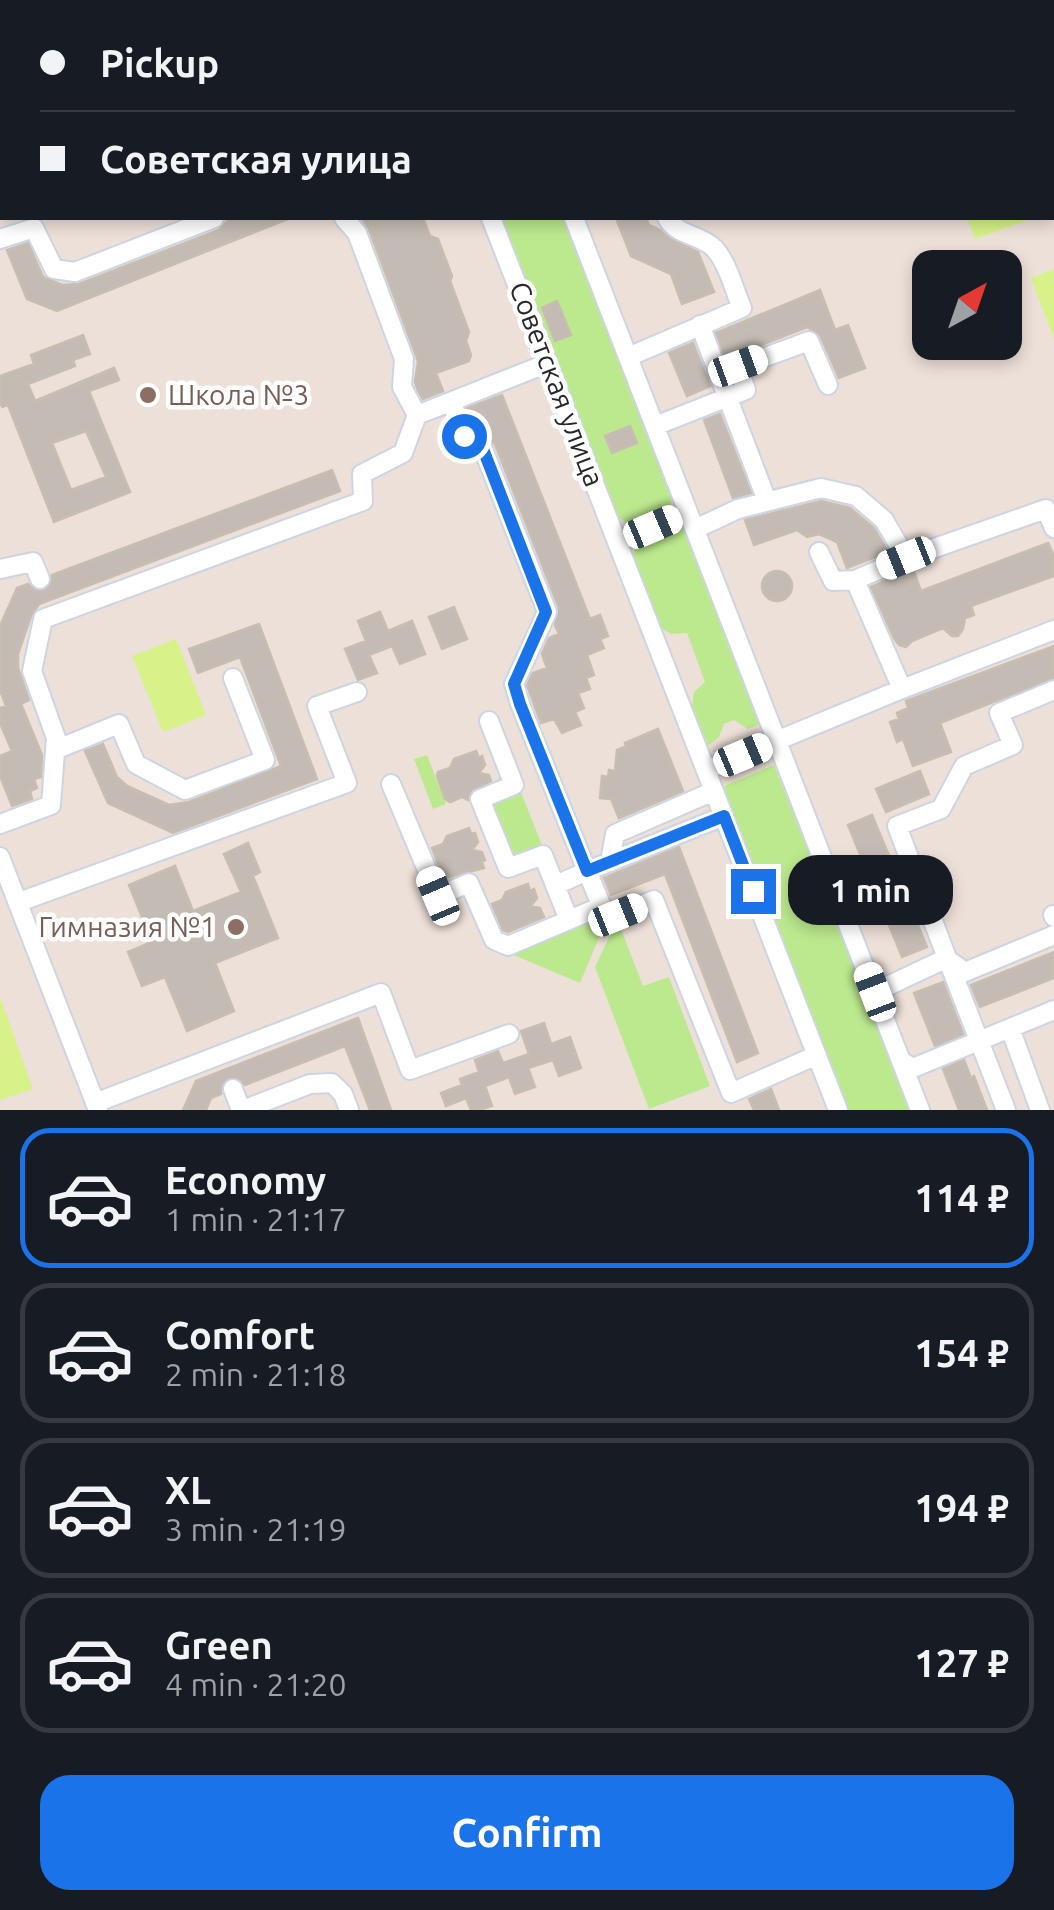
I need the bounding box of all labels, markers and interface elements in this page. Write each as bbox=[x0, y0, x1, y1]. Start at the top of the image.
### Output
text: Pickup bbox=[100, 42, 219, 84]
text: Советская улица bbox=[100, 138, 412, 180]
north arrow bbox=[912, 250, 1022, 360]
map controls bbox=[912, 250, 1022, 360]
street label: Советская улица bbox=[504, 277, 611, 491]
car bbox=[705, 342, 771, 390]
place label: Школа №3 bbox=[168, 379, 309, 410]
marker: Школа №3 bbox=[137, 384, 159, 406]
route start bbox=[442, 414, 487, 459]
car bbox=[620, 501, 686, 553]
car bbox=[873, 533, 939, 583]
car bbox=[710, 729, 776, 781]
callout: 1 min bbox=[788, 856, 953, 926]
car bbox=[412, 863, 464, 929]
route end bbox=[731, 869, 776, 914]
text: 1 min bbox=[830, 872, 911, 908]
car bbox=[585, 890, 651, 940]
place label: Гимназия №1 bbox=[39, 911, 216, 942]
marker: Гимназия №1 bbox=[225, 916, 247, 938]
car bbox=[850, 959, 900, 1025]
icon: car bbox=[45, 1153, 135, 1243]
text: Economy bbox=[165, 1159, 326, 1201]
text: 114 ₽ bbox=[914, 1177, 1009, 1219]
text: 1 min · 21:17 bbox=[165, 1201, 347, 1237]
icon: car bbox=[45, 1308, 135, 1398]
text: Comfort bbox=[165, 1314, 315, 1356]
text: 154 ₽ bbox=[914, 1332, 1009, 1374]
text: 2 min · 21:18 bbox=[165, 1356, 347, 1392]
icon: car bbox=[45, 1463, 135, 1553]
text: XL bbox=[165, 1469, 211, 1511]
text: 194 ₽ bbox=[914, 1487, 1009, 1529]
text: 3 min · 21:19 bbox=[165, 1511, 347, 1547]
icon: car bbox=[45, 1618, 135, 1708]
text: Green bbox=[165, 1624, 273, 1666]
text: 127 ₽ bbox=[914, 1642, 1009, 1684]
text: 4 min · 21:20 bbox=[165, 1666, 347, 1702]
button: Confirm bbox=[40, 1775, 1014, 1890]

